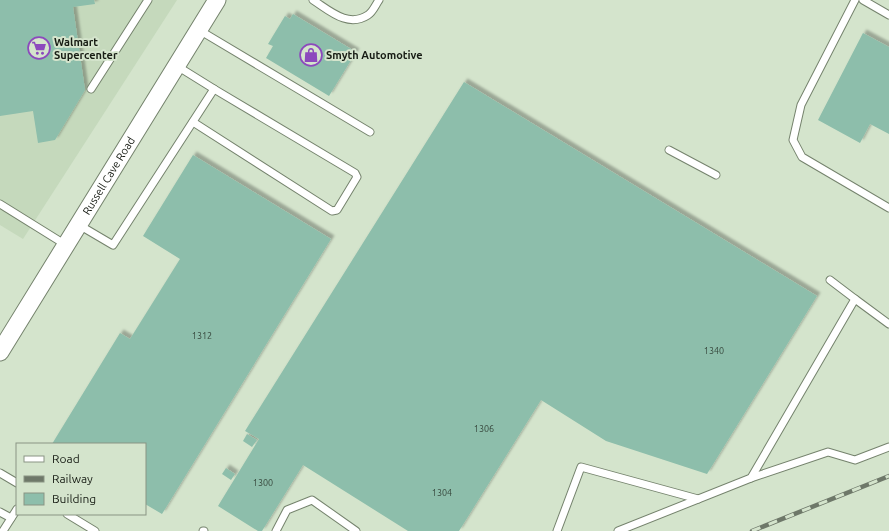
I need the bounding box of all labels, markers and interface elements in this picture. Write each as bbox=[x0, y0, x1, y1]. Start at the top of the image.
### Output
supermarket icon: Walmart Supercenter bbox=[26, 35, 52, 61]
place label: Walmart Supercenter bbox=[54, 36, 118, 61]
shop icon: Smyth Automotive bbox=[298, 42, 324, 68]
place label: Smyth Automotive bbox=[326, 49, 423, 61]
street label: Russell Cave Road bbox=[80, 135, 137, 217]
house number: 1312 bbox=[192, 331, 212, 341]
house number: 1340 bbox=[704, 346, 724, 356]
house number: 1306 bbox=[474, 424, 494, 434]
legend bbox=[16, 443, 146, 515]
text: Road bbox=[52, 452, 80, 465]
text: Railway bbox=[52, 472, 93, 485]
house number: 1300 bbox=[253, 478, 273, 488]
house number: 1304 bbox=[432, 488, 452, 498]
text: Building bbox=[52, 492, 96, 505]

